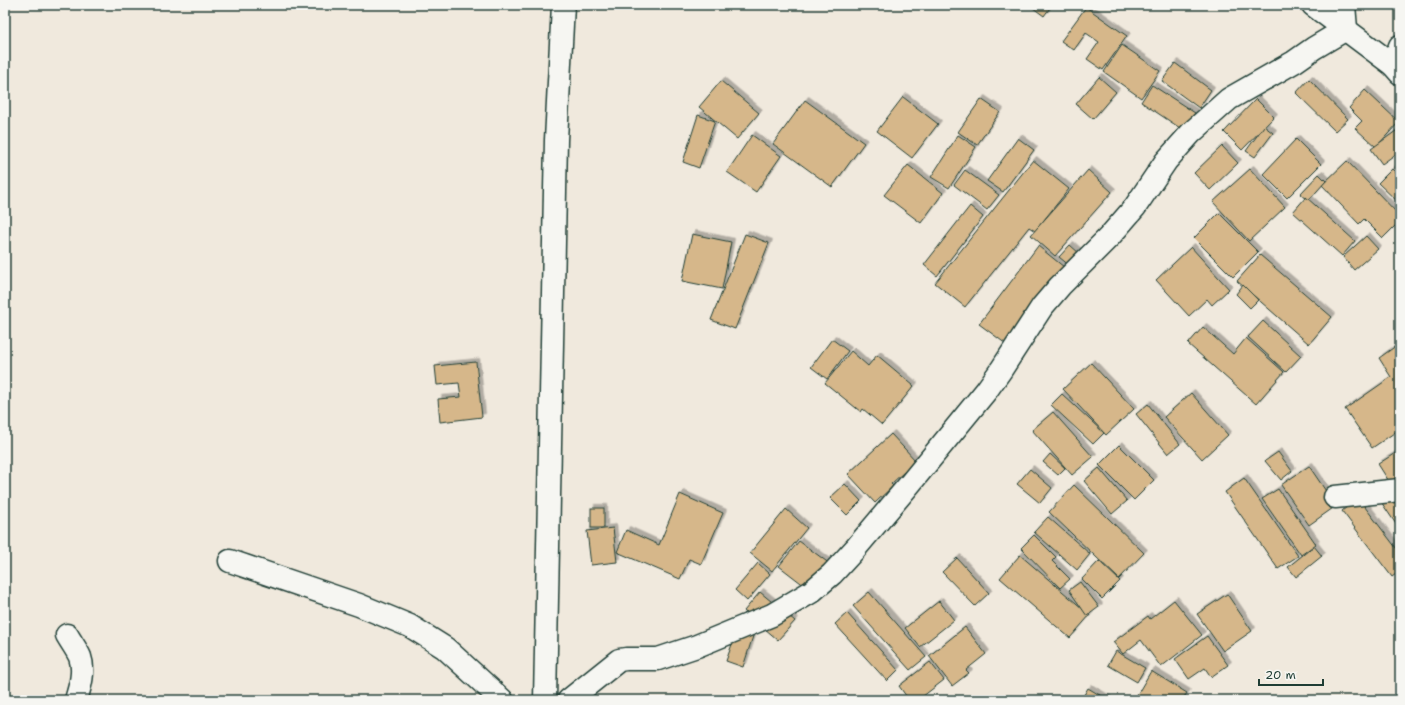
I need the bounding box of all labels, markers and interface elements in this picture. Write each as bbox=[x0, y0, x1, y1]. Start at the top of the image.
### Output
scale bar bbox=[1259, 661, 1323, 687]
text: 20 m bbox=[1265, 667, 1296, 683]

